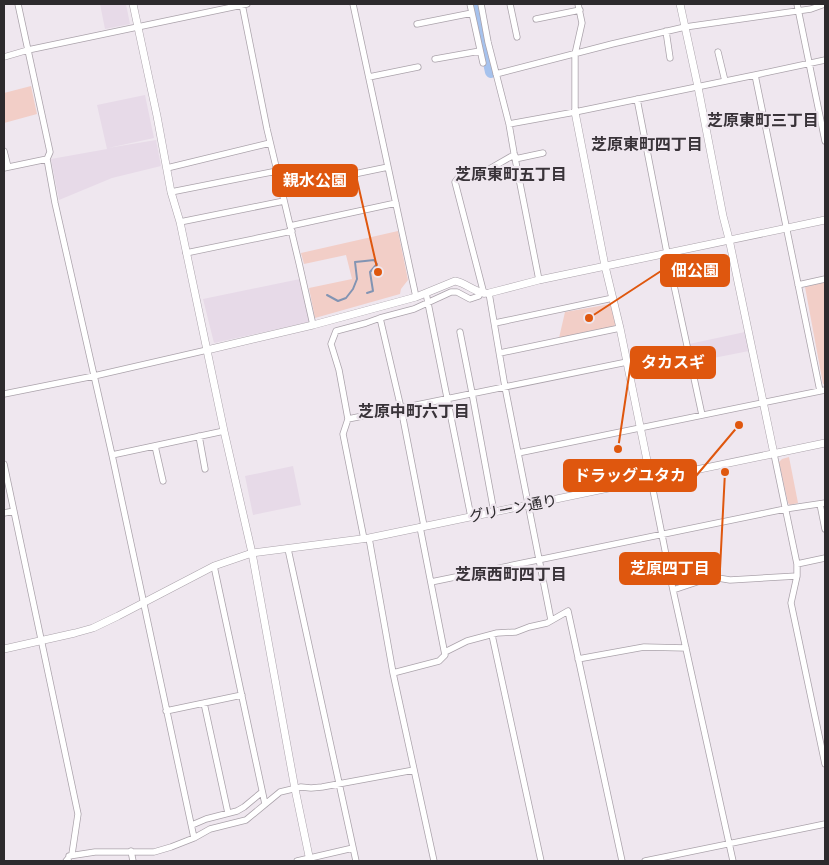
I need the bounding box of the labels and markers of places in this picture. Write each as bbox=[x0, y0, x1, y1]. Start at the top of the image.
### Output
callout: 親水公園 bbox=[273, 165, 357, 196]
callout: 佃公園 bbox=[661, 255, 729, 286]
callout: タカスギ bbox=[631, 347, 715, 378]
callout: ドラッグユタカ bbox=[564, 460, 696, 491]
callout: 芝原四丁目 bbox=[620, 553, 720, 584]

